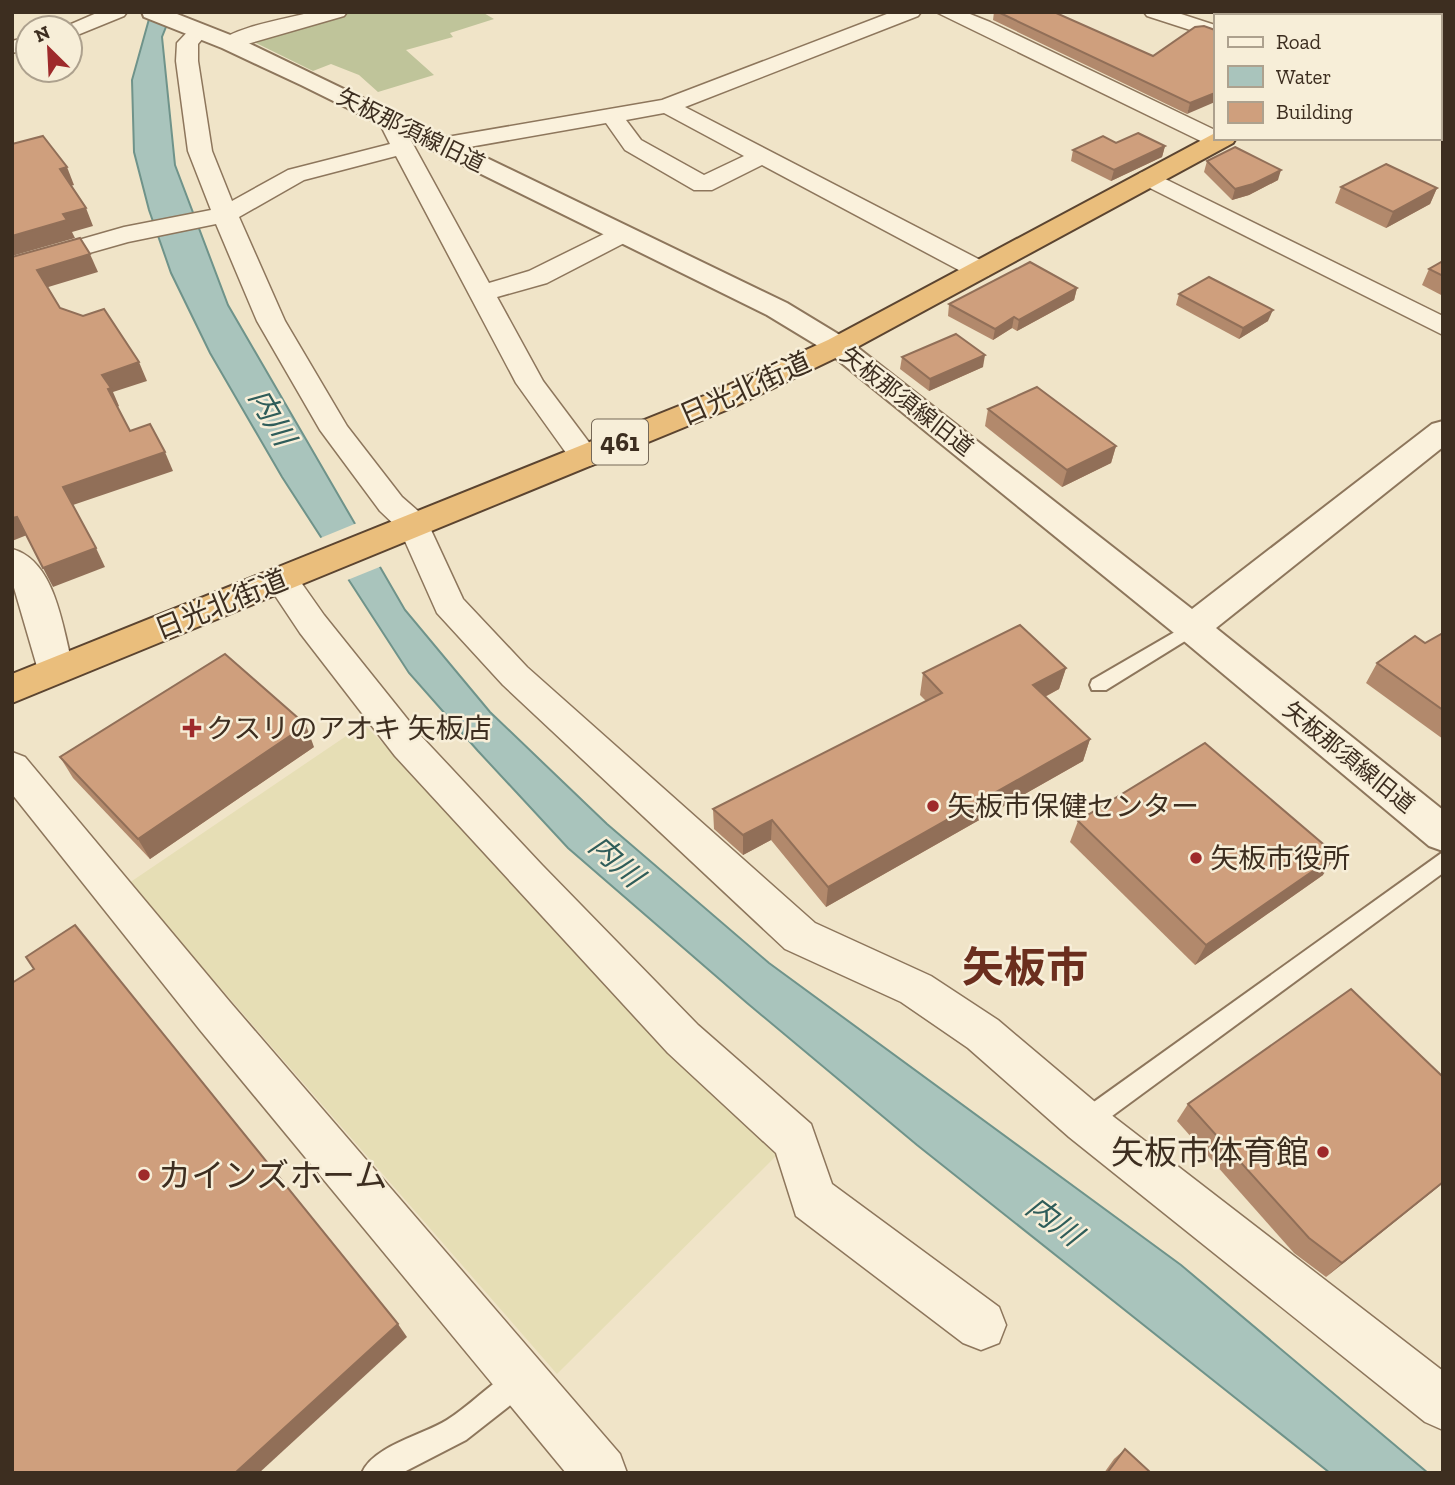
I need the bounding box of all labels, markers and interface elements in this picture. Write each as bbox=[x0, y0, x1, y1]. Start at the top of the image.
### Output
north arrow bbox=[14, 14, 84, 84]
legend bbox=[1214, 14, 1441, 140]
text: N bbox=[31, 20, 54, 47]
text: Road bbox=[1276, 29, 1322, 54]
text: Water bbox=[1276, 64, 1331, 89]
street label: 矢板那須線旧道 bbox=[333, 82, 489, 178]
text: Building bbox=[1276, 99, 1353, 124]
street label: 矢板那須線旧道 bbox=[835, 340, 979, 462]
street label: 日光北街道 bbox=[675, 345, 816, 432]
water label: 内川 bbox=[241, 382, 304, 455]
road number: 461 bbox=[592, 420, 648, 464]
street label: 日光北街道 bbox=[150, 563, 292, 646]
street label: 矢板那須線旧道 bbox=[1278, 695, 1420, 819]
place label: クスリのアオキ 矢板店 bbox=[206, 712, 492, 745]
marker: クスリのアオキ 矢板店 bbox=[184, 720, 200, 736]
place label: 矢板市保健センター bbox=[947, 790, 1199, 823]
marker: 矢板市保健センター bbox=[925, 798, 941, 814]
water label: 内川 bbox=[582, 828, 653, 896]
place label: 矢板市役所 bbox=[1210, 842, 1350, 875]
marker: 矢板市役所 bbox=[1188, 850, 1204, 866]
district label: 矢板市 bbox=[962, 942, 1088, 993]
place label: 矢板市体育館 bbox=[1111, 1133, 1309, 1172]
marker: 矢板市体育館 bbox=[1315, 1144, 1331, 1160]
place label: カインズホーム bbox=[158, 1156, 387, 1195]
marker: カインズホーム bbox=[136, 1167, 152, 1183]
water label: 内川 bbox=[1019, 1189, 1091, 1255]

